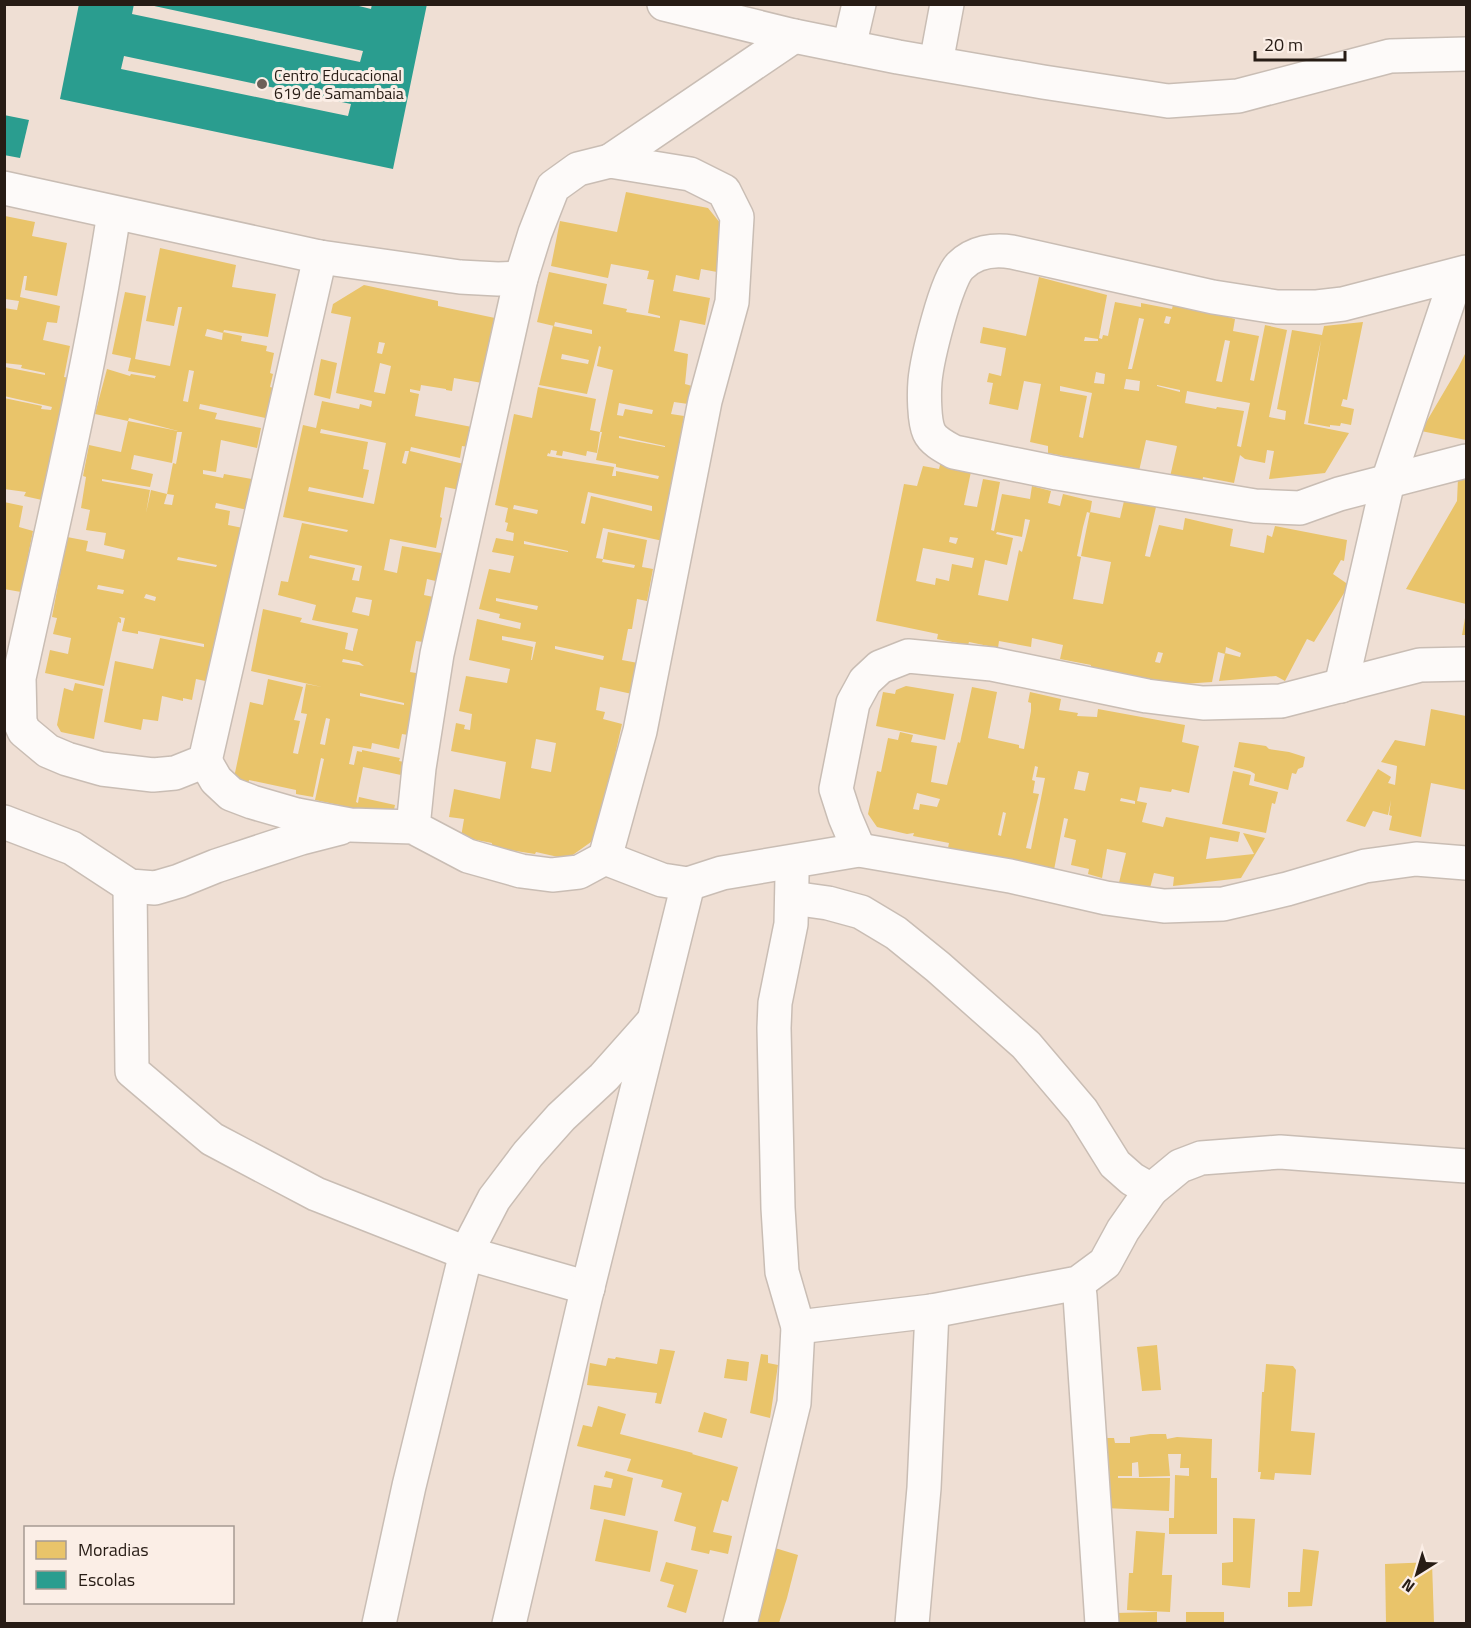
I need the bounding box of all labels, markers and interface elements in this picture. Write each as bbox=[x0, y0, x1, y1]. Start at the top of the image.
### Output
scale bar bbox=[1255, 24, 1345, 62]
text: 20 m bbox=[1264, 31, 1303, 58]
place label: Centro Educacional 619 de Samambaia bbox=[274, 63, 404, 105]
marker: Centro Educacional 619 de Samambaia bbox=[255, 77, 269, 91]
legend bbox=[24, 1526, 234, 1604]
text: Moradias bbox=[78, 1536, 149, 1563]
north arrow bbox=[1387, 1544, 1447, 1604]
text: Escolas bbox=[78, 1566, 135, 1593]
text: N bbox=[1396, 1573, 1420, 1599]

